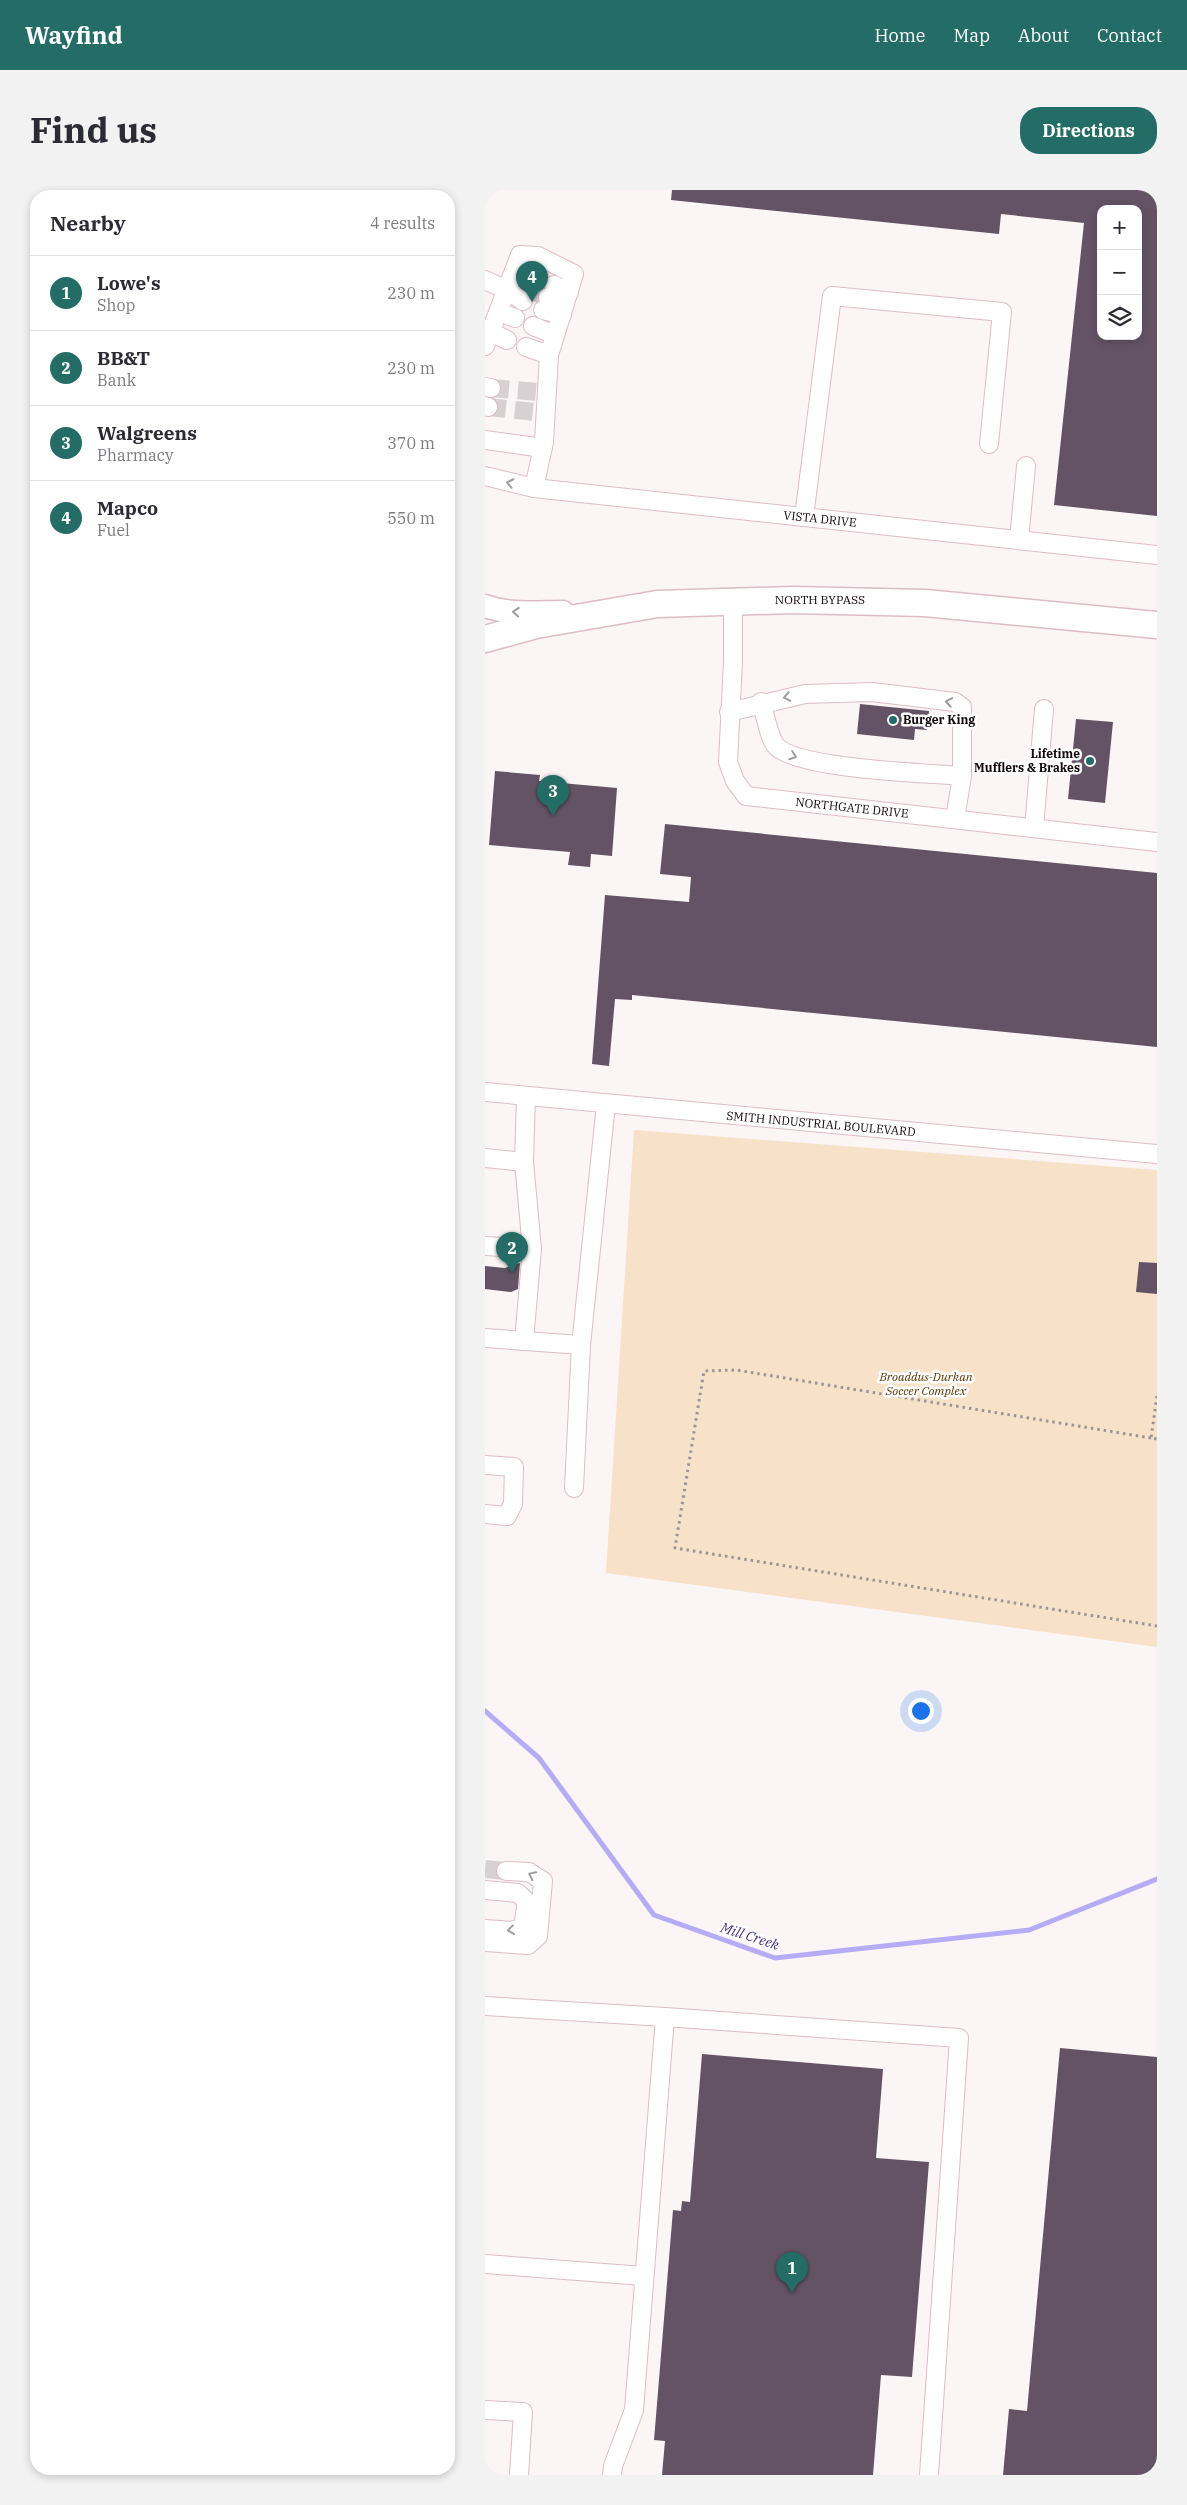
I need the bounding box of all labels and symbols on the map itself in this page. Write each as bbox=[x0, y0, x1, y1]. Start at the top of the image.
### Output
pin: 4 bbox=[516, 261, 548, 302]
one-way arrow bbox=[505, 478, 514, 488]
street label: VISTA DRIVE bbox=[783, 507, 857, 530]
street label: NORTH BYPASS bbox=[775, 592, 865, 607]
one-way arrow bbox=[511, 607, 519, 618]
one-way arrow bbox=[783, 692, 792, 702]
one-way arrow bbox=[944, 697, 953, 708]
place label: Burger King bbox=[903, 712, 975, 727]
marker: Burger King bbox=[887, 714, 899, 726]
place label: Lifetime Mufflers & Brakes bbox=[974, 746, 1080, 775]
one-way arrow bbox=[788, 750, 797, 760]
marker: Lifetime Mufflers & Brakes bbox=[1084, 755, 1096, 767]
pin: 3 bbox=[537, 775, 569, 816]
street label: NORTHGATE DRIVE bbox=[795, 794, 909, 821]
street label: SMITH INDUSTRIAL BOULEVARD bbox=[726, 1108, 916, 1139]
pin: 2 bbox=[496, 1232, 528, 1273]
park label: Broaddus-Durkan Soccer Complex bbox=[878, 1369, 973, 1398]
your location bbox=[908, 1698, 934, 1724]
one-way arrow bbox=[528, 1872, 537, 1882]
water label: Mill Creek bbox=[718, 1918, 782, 1954]
one-way arrow bbox=[507, 1924, 515, 1935]
pin: 1 bbox=[776, 2252, 808, 2293]

